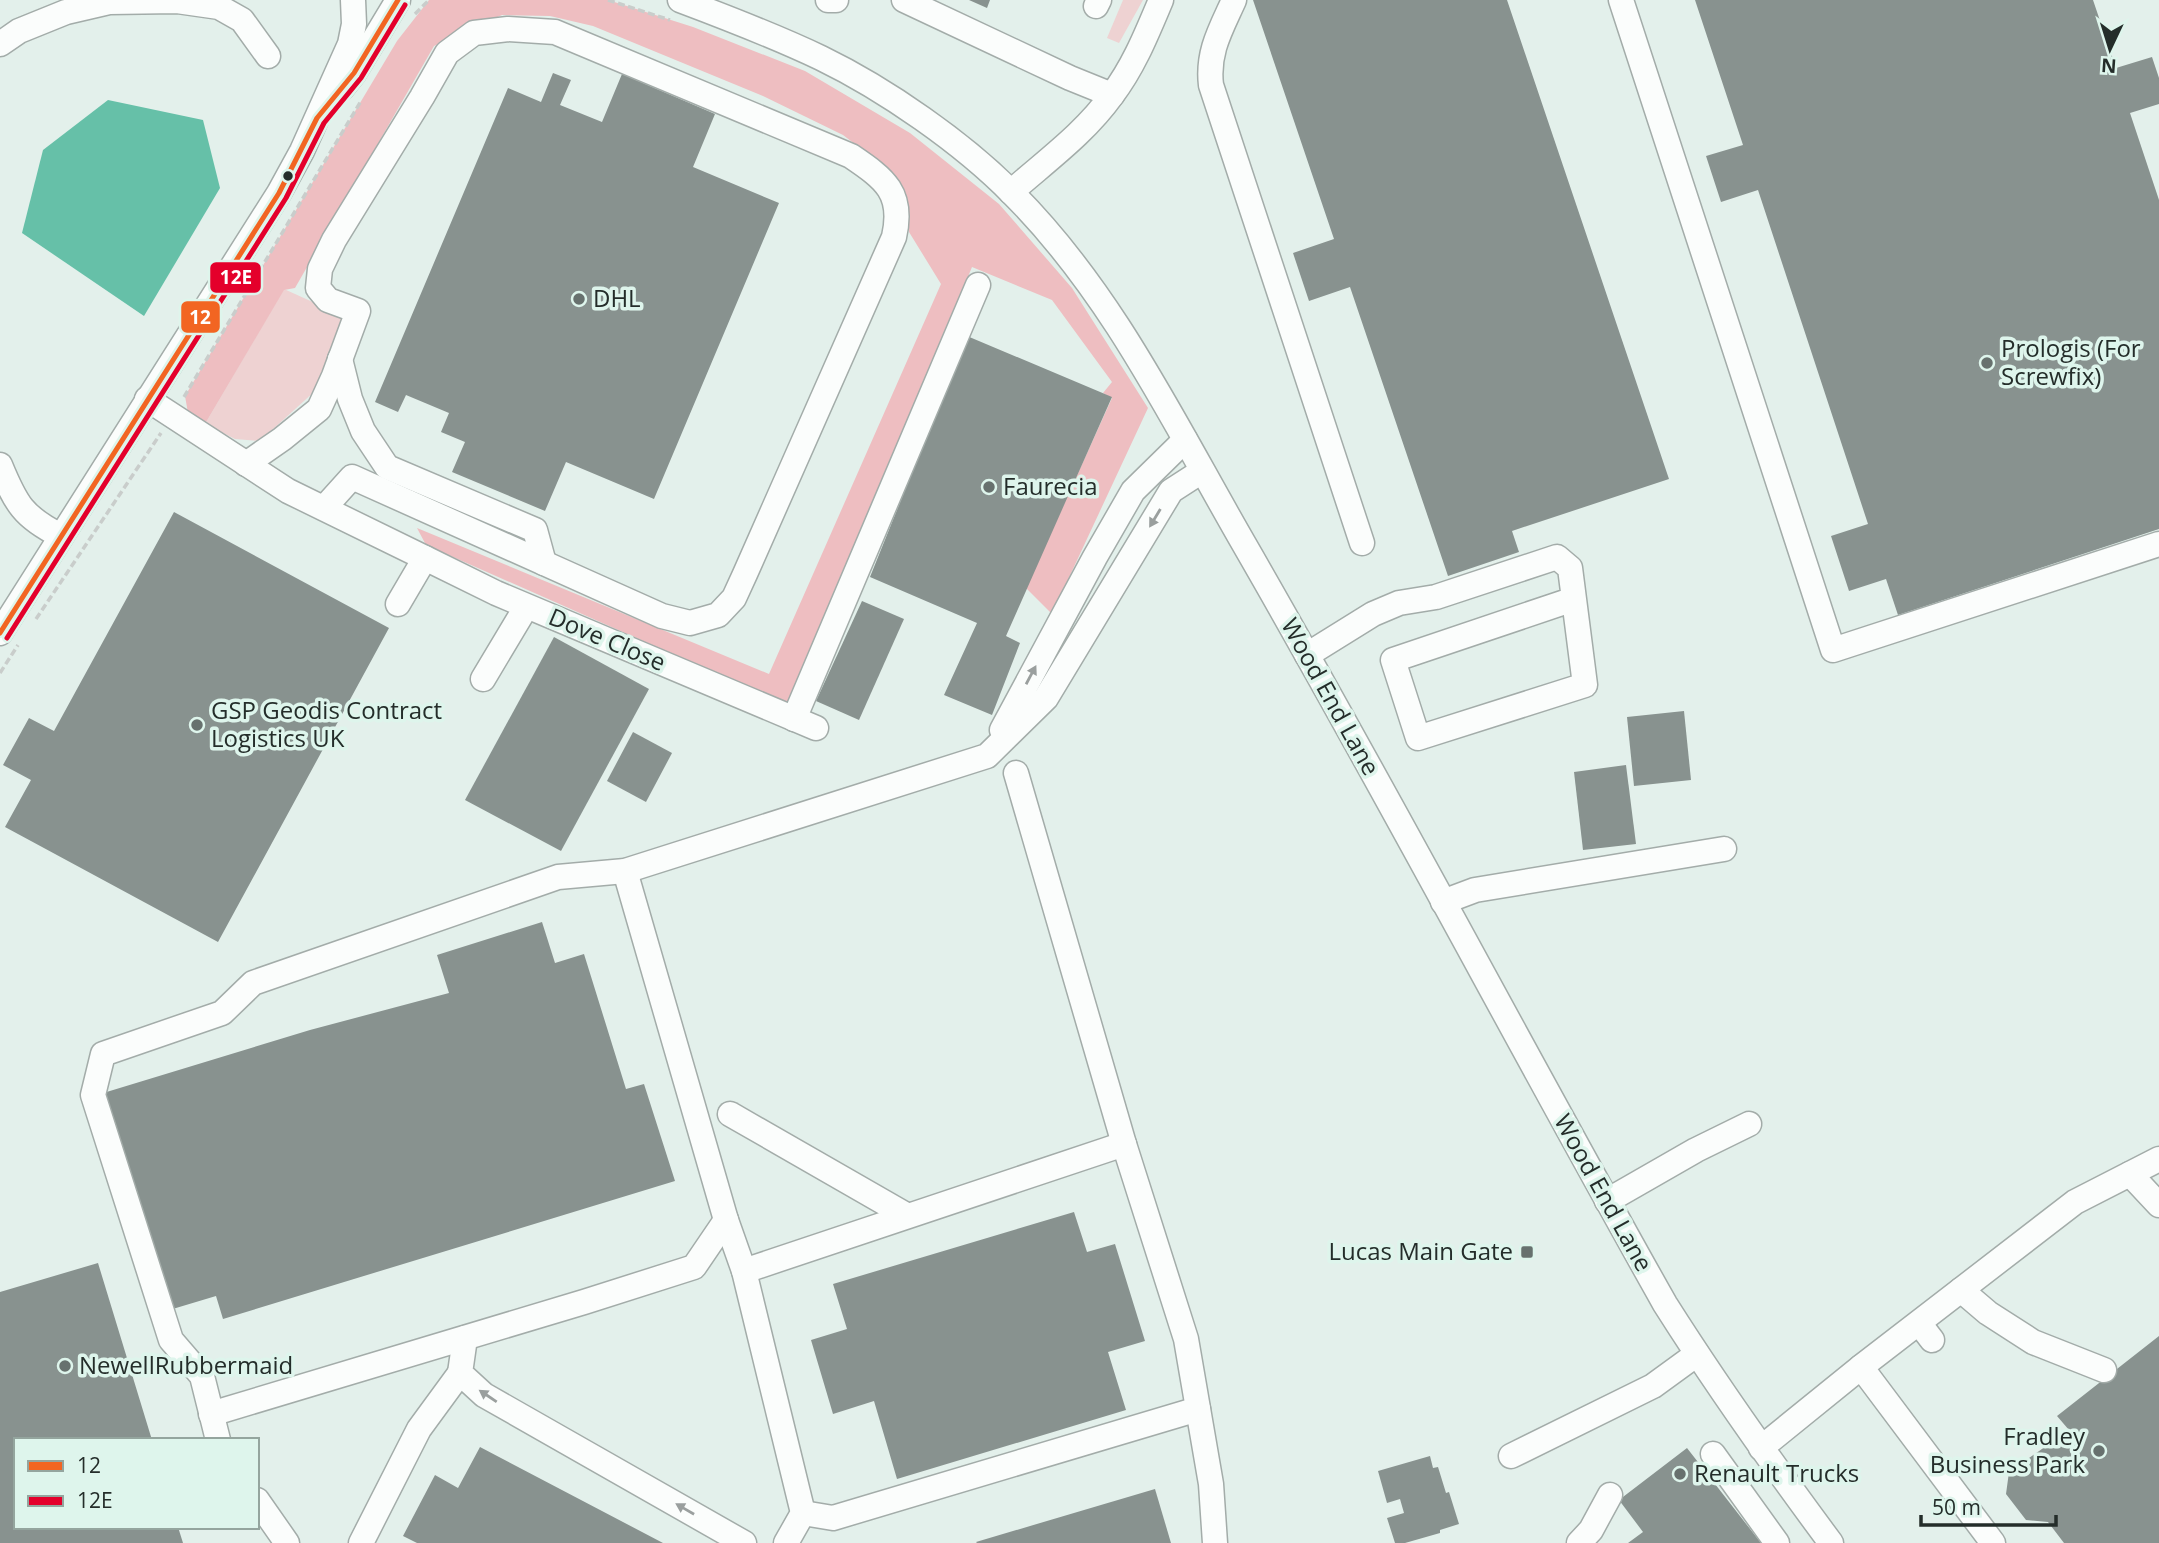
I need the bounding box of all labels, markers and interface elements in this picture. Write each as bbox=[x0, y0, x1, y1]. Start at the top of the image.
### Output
north arrow bbox=[2075, 14, 2145, 84]
text: N bbox=[2100, 52, 2117, 79]
unlabelled marker bbox=[281, 169, 295, 183]
line badge: 12E bbox=[209, 261, 262, 294]
text: 12E bbox=[220, 264, 252, 290]
place label: DHL bbox=[593, 281, 641, 314]
marker: DHL bbox=[571, 291, 587, 307]
line badge: 12 bbox=[180, 300, 221, 334]
text: 12 bbox=[189, 304, 211, 330]
place label: Prologis (For Screwfix) bbox=[2001, 331, 2141, 392]
marker: Prologis (For Screwfix) bbox=[1979, 355, 1995, 371]
place label: Faurecia bbox=[1003, 469, 1098, 502]
marker: Faurecia bbox=[981, 479, 997, 495]
one-way arrow bbox=[1149, 509, 1161, 528]
street label: Dove Close bbox=[544, 599, 671, 678]
street label: Wood End Lane bbox=[1274, 612, 1388, 781]
one-way arrow bbox=[1025, 664, 1037, 684]
place label: GSP Geodis Contract Logistics UK bbox=[211, 693, 442, 754]
marker: GSP Geodis Contract Logistics UK bbox=[189, 717, 205, 733]
street label: Wood End Lane bbox=[1547, 1108, 1661, 1277]
place label: Lucas Main Gate bbox=[1329, 1234, 1513, 1267]
marker: Lucas Main Gate bbox=[1519, 1244, 1535, 1260]
place label: NewellRubbermaid bbox=[79, 1348, 293, 1381]
marker: NewellRubbermaid bbox=[57, 1358, 73, 1374]
one-way arrow bbox=[478, 1390, 497, 1403]
place label: Fradley Business Park bbox=[1930, 1419, 2086, 1480]
legend bbox=[14, 1438, 259, 1529]
marker: Fradley Business Park bbox=[2091, 1443, 2107, 1459]
text: 12 bbox=[77, 1451, 101, 1479]
place label: Renault Trucks bbox=[1694, 1456, 1859, 1489]
marker: Renault Trucks bbox=[1672, 1466, 1688, 1482]
scale bar bbox=[1921, 1484, 2056, 1528]
text: 12E bbox=[77, 1486, 113, 1514]
text: 50 m bbox=[1932, 1493, 1981, 1521]
one-way arrow bbox=[675, 1503, 694, 1515]

